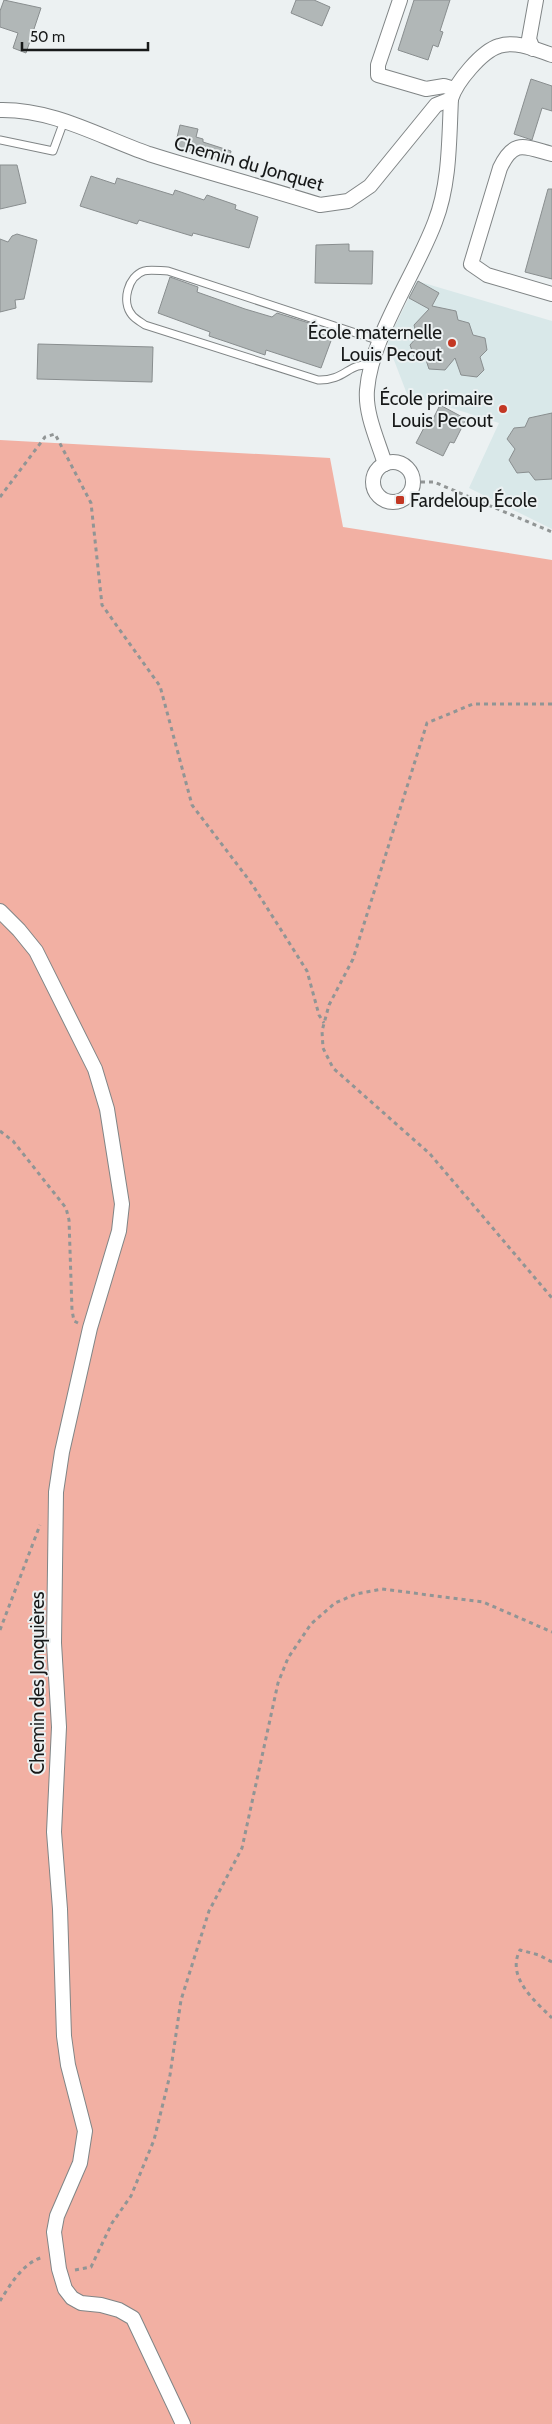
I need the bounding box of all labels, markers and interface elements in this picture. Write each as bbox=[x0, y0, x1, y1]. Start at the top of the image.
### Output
scale bar bbox=[22, 20, 149, 52]
text: 50 m bbox=[30, 28, 65, 46]
street label: Chemin du Jonquet bbox=[171, 131, 327, 196]
place label: École maternelle Louis Pecout bbox=[308, 320, 443, 366]
marker: École maternelle Louis Pecout bbox=[446, 337, 458, 349]
place label: École primaire Louis Pecout bbox=[380, 386, 494, 432]
marker: École primaire Louis Pecout bbox=[497, 403, 509, 415]
place label: Fardeloup École bbox=[410, 488, 537, 512]
marker: Fardeloup École bbox=[394, 494, 406, 506]
street label: Chemin des Jonquières bbox=[26, 1591, 49, 1775]

